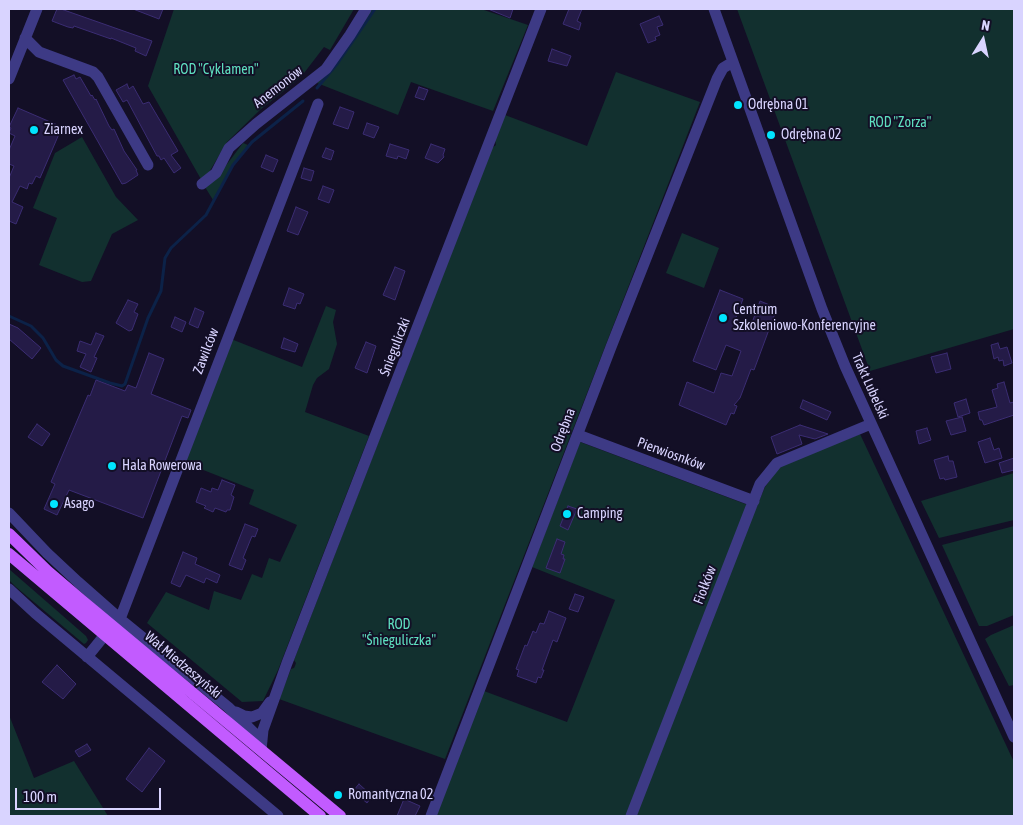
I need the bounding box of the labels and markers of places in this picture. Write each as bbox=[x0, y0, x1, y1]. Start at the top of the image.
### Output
place label: Odrębna 01 bbox=[748, 97, 808, 113]
marker: Odrębna 01 bbox=[732, 99, 744, 111]
place label: Ziarnex bbox=[44, 122, 83, 138]
marker: Ziarnex bbox=[28, 124, 40, 136]
place label: Odrębna 02 bbox=[781, 127, 841, 143]
marker: Odrębna 02 bbox=[765, 129, 777, 141]
place label: Centrum Szkoleniowo-Konferencyjne bbox=[733, 302, 876, 334]
marker: Centrum Szkoleniowo-Konferencyjne bbox=[717, 312, 729, 324]
place label: Hala Rowerowa bbox=[122, 458, 202, 474]
marker: Hala Rowerowa bbox=[106, 460, 118, 472]
place label: Asago bbox=[64, 496, 95, 512]
marker: Asago bbox=[48, 498, 60, 510]
place label: Camping bbox=[577, 506, 623, 522]
marker: Camping bbox=[561, 508, 573, 520]
place label: Romantyczna 02 bbox=[348, 787, 433, 803]
marker: Romantyczna 02 bbox=[332, 789, 344, 801]

